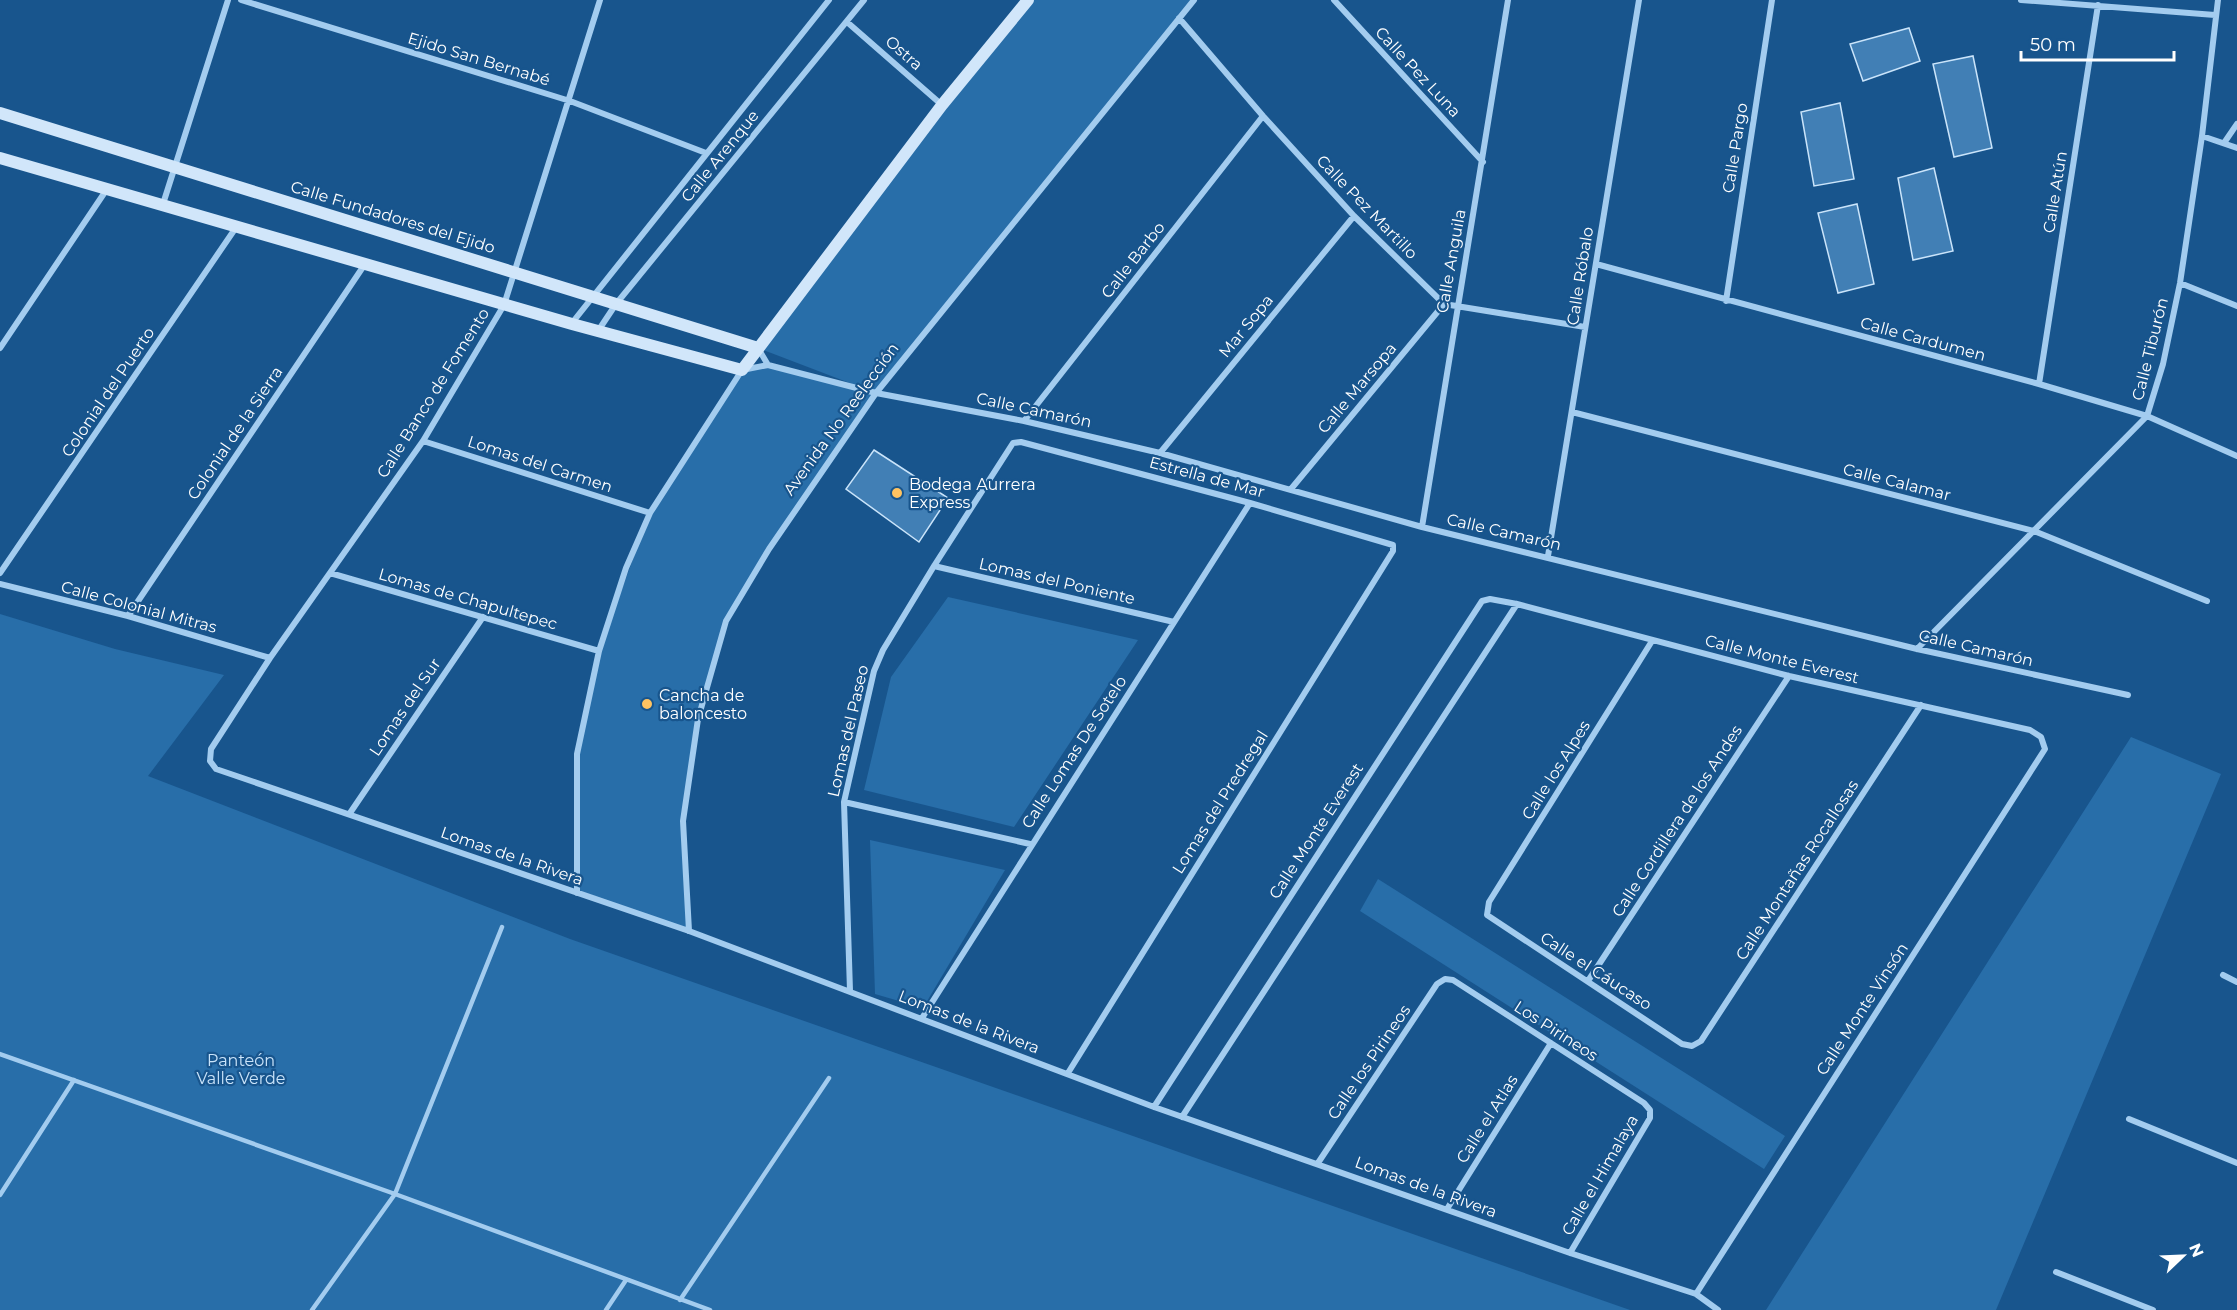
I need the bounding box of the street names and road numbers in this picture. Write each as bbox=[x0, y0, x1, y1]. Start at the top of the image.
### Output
street label: Calle Pez Luna bbox=[1371, 23, 1465, 121]
street label: Ejido San Bernabé bbox=[406, 28, 552, 90]
street label: Ostra bbox=[882, 32, 926, 74]
street label: Calle Pargo bbox=[1718, 102, 1752, 194]
street label: Calle Arenque bbox=[677, 106, 763, 206]
street label: Calle Atún bbox=[2039, 150, 2071, 234]
street label: Calle Pez Martillo bbox=[1313, 151, 1421, 263]
street label: Calle Fundadores del Ejido bbox=[288, 177, 498, 257]
street label: Calle Anguila bbox=[1433, 208, 1469, 314]
street label: Calle Barbo bbox=[1097, 218, 1169, 302]
street label: Calle Róbalo bbox=[1563, 225, 1597, 327]
street label: Mar Sopa bbox=[1215, 291, 1277, 361]
street label: Calle Tiburón bbox=[2128, 296, 2172, 402]
street label: Calle Banco de Fomento bbox=[373, 305, 493, 481]
street label: Calle Cardumen bbox=[1858, 313, 1988, 365]
street label: Colonial del Puerto bbox=[58, 324, 158, 460]
street label: Avenida No Reelección bbox=[779, 339, 903, 499]
street label: Calle Marsopa bbox=[1314, 339, 1400, 437]
street label: Colonial de la Sierra bbox=[183, 363, 287, 503]
street label: Calle Camarón bbox=[975, 389, 1093, 431]
street label: Lomas del Carmen bbox=[465, 432, 615, 496]
street label: Estrella de Mar bbox=[1147, 452, 1267, 502]
street label: Calle Calamar bbox=[1841, 459, 1953, 505]
street label: Calle Camarón bbox=[1445, 510, 1563, 554]
street label: Lomas del Poniente bbox=[977, 554, 1137, 608]
street label: Lomas de Chapultepec bbox=[376, 564, 560, 634]
street label: Calle Colonial Mitras bbox=[59, 577, 219, 637]
street label: Calle Camarón bbox=[1917, 626, 2035, 670]
street label: Calle Monte Everest bbox=[1703, 631, 1861, 687]
street label: Lomas del Sur bbox=[365, 655, 445, 759]
street label: Lomas del Paseo bbox=[824, 663, 872, 799]
street label: Calle Lomas De Sotelo bbox=[1018, 672, 1130, 832]
street label: Calle los Alpes bbox=[1518, 717, 1594, 823]
street label: Calle Cordillera de los Andes bbox=[1608, 721, 1746, 920]
street label: Lomas del Predregal bbox=[1168, 727, 1272, 877]
street label: Calle Monte Everest bbox=[1265, 759, 1367, 902]
street label: Calle Montañas Rocallosas bbox=[1732, 776, 1862, 964]
street label: Lomas de la Rivera bbox=[438, 823, 586, 889]
street label: Calle el Cáucaso bbox=[1537, 928, 1655, 1014]
street label: Calle Monte Vinsón bbox=[1812, 939, 1912, 1079]
street label: Lomas de la Rivera bbox=[896, 986, 1042, 1058]
street label: Los Pirineos bbox=[1511, 997, 1602, 1065]
street label: Calle los Pirineos bbox=[1324, 1001, 1414, 1123]
street label: Calle el Atlas bbox=[1452, 1071, 1522, 1167]
street label: Calle el Himalaya bbox=[1558, 1111, 1642, 1239]
street label: Lomas de la Rivera bbox=[1352, 1152, 1500, 1222]

